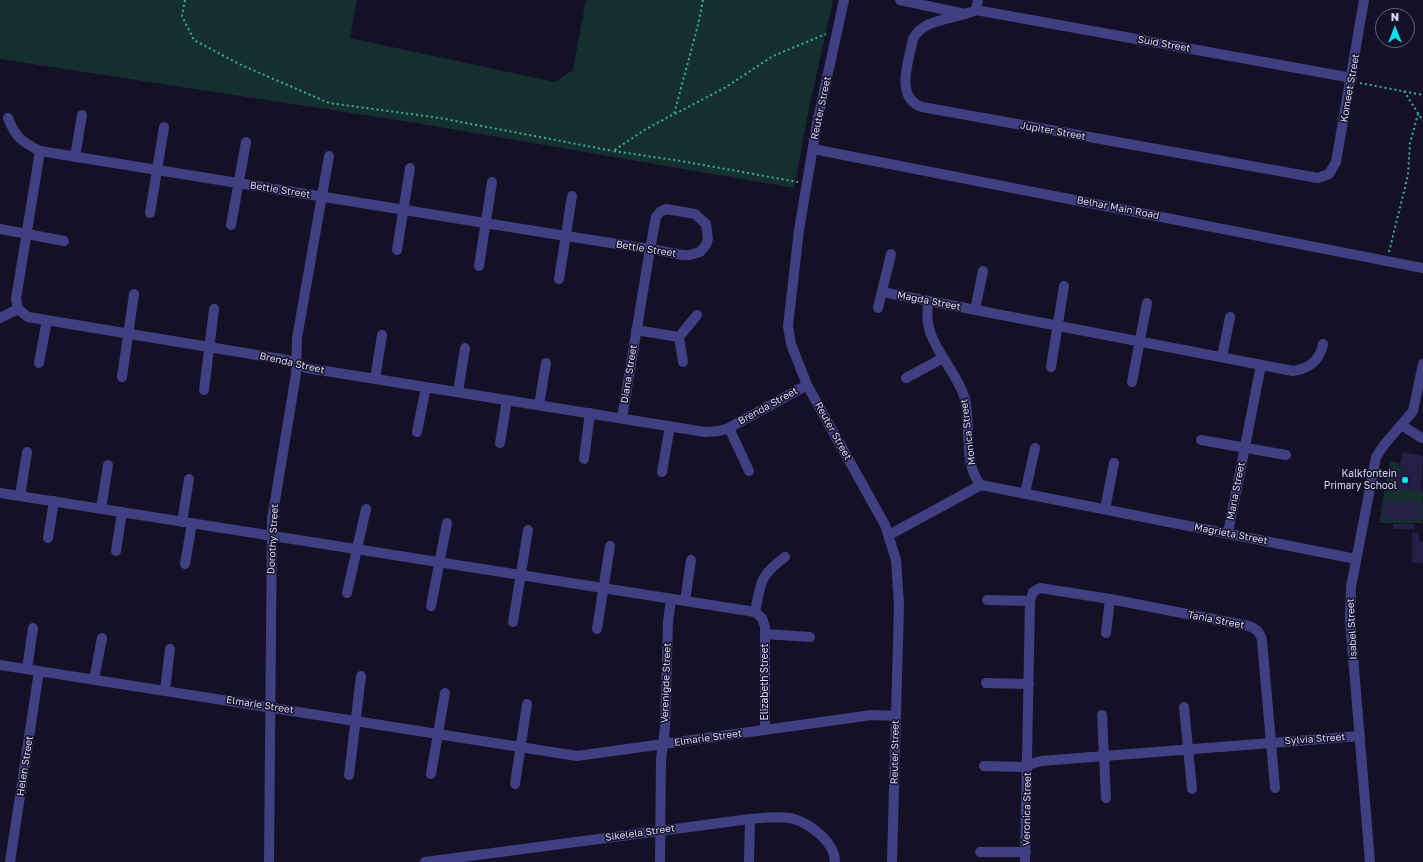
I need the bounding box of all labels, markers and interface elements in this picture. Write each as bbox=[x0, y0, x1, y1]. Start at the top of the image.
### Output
north arrow bbox=[1375, 8, 1415, 48]
text: N bbox=[1391, 10, 1399, 23]
street label: Suid Street bbox=[1137, 33, 1191, 55]
street label: Komeet Street bbox=[1338, 53, 1362, 123]
street label: Reuter Street bbox=[808, 75, 834, 141]
street label: Jupiter Street bbox=[1019, 119, 1087, 143]
street label: Bettie Street bbox=[249, 179, 311, 201]
street label: Belhar Main Road bbox=[1076, 194, 1160, 222]
street label: Bettie Street bbox=[615, 238, 677, 260]
street label: Magda Street bbox=[896, 289, 962, 313]
street label: Diana Street bbox=[618, 344, 640, 404]
street label: Brenda Street bbox=[258, 350, 326, 376]
street label: Brenda Street bbox=[736, 385, 800, 427]
street label: Monica Street bbox=[958, 398, 978, 466]
street label: Reuter Street bbox=[812, 400, 854, 462]
street label: Maria Street bbox=[1225, 461, 1247, 521]
place label: Kalkfontein Primary School bbox=[1324, 468, 1397, 492]
marker: Kalkfontein Primary School bbox=[1400, 475, 1410, 485]
street label: Dorothy Street bbox=[265, 504, 281, 574]
street label: Magrieta Street bbox=[1193, 521, 1269, 547]
street label: Isabel Street bbox=[1344, 598, 1360, 660]
street label: Tania Street bbox=[1187, 609, 1245, 631]
street label: Verenigde Street bbox=[659, 643, 673, 723]
street label: Elizabeth Street bbox=[759, 644, 771, 720]
street label: Elmarie Street bbox=[225, 694, 295, 716]
street label: Reuter Street bbox=[888, 720, 902, 784]
street label: Elmarie Street bbox=[673, 727, 743, 749]
street label: Sylvia Street bbox=[1284, 731, 1346, 747]
street label: Helen Street bbox=[14, 735, 36, 797]
street label: Veronica Street bbox=[1020, 772, 1034, 846]
street label: Sikelela Street bbox=[604, 822, 676, 844]

